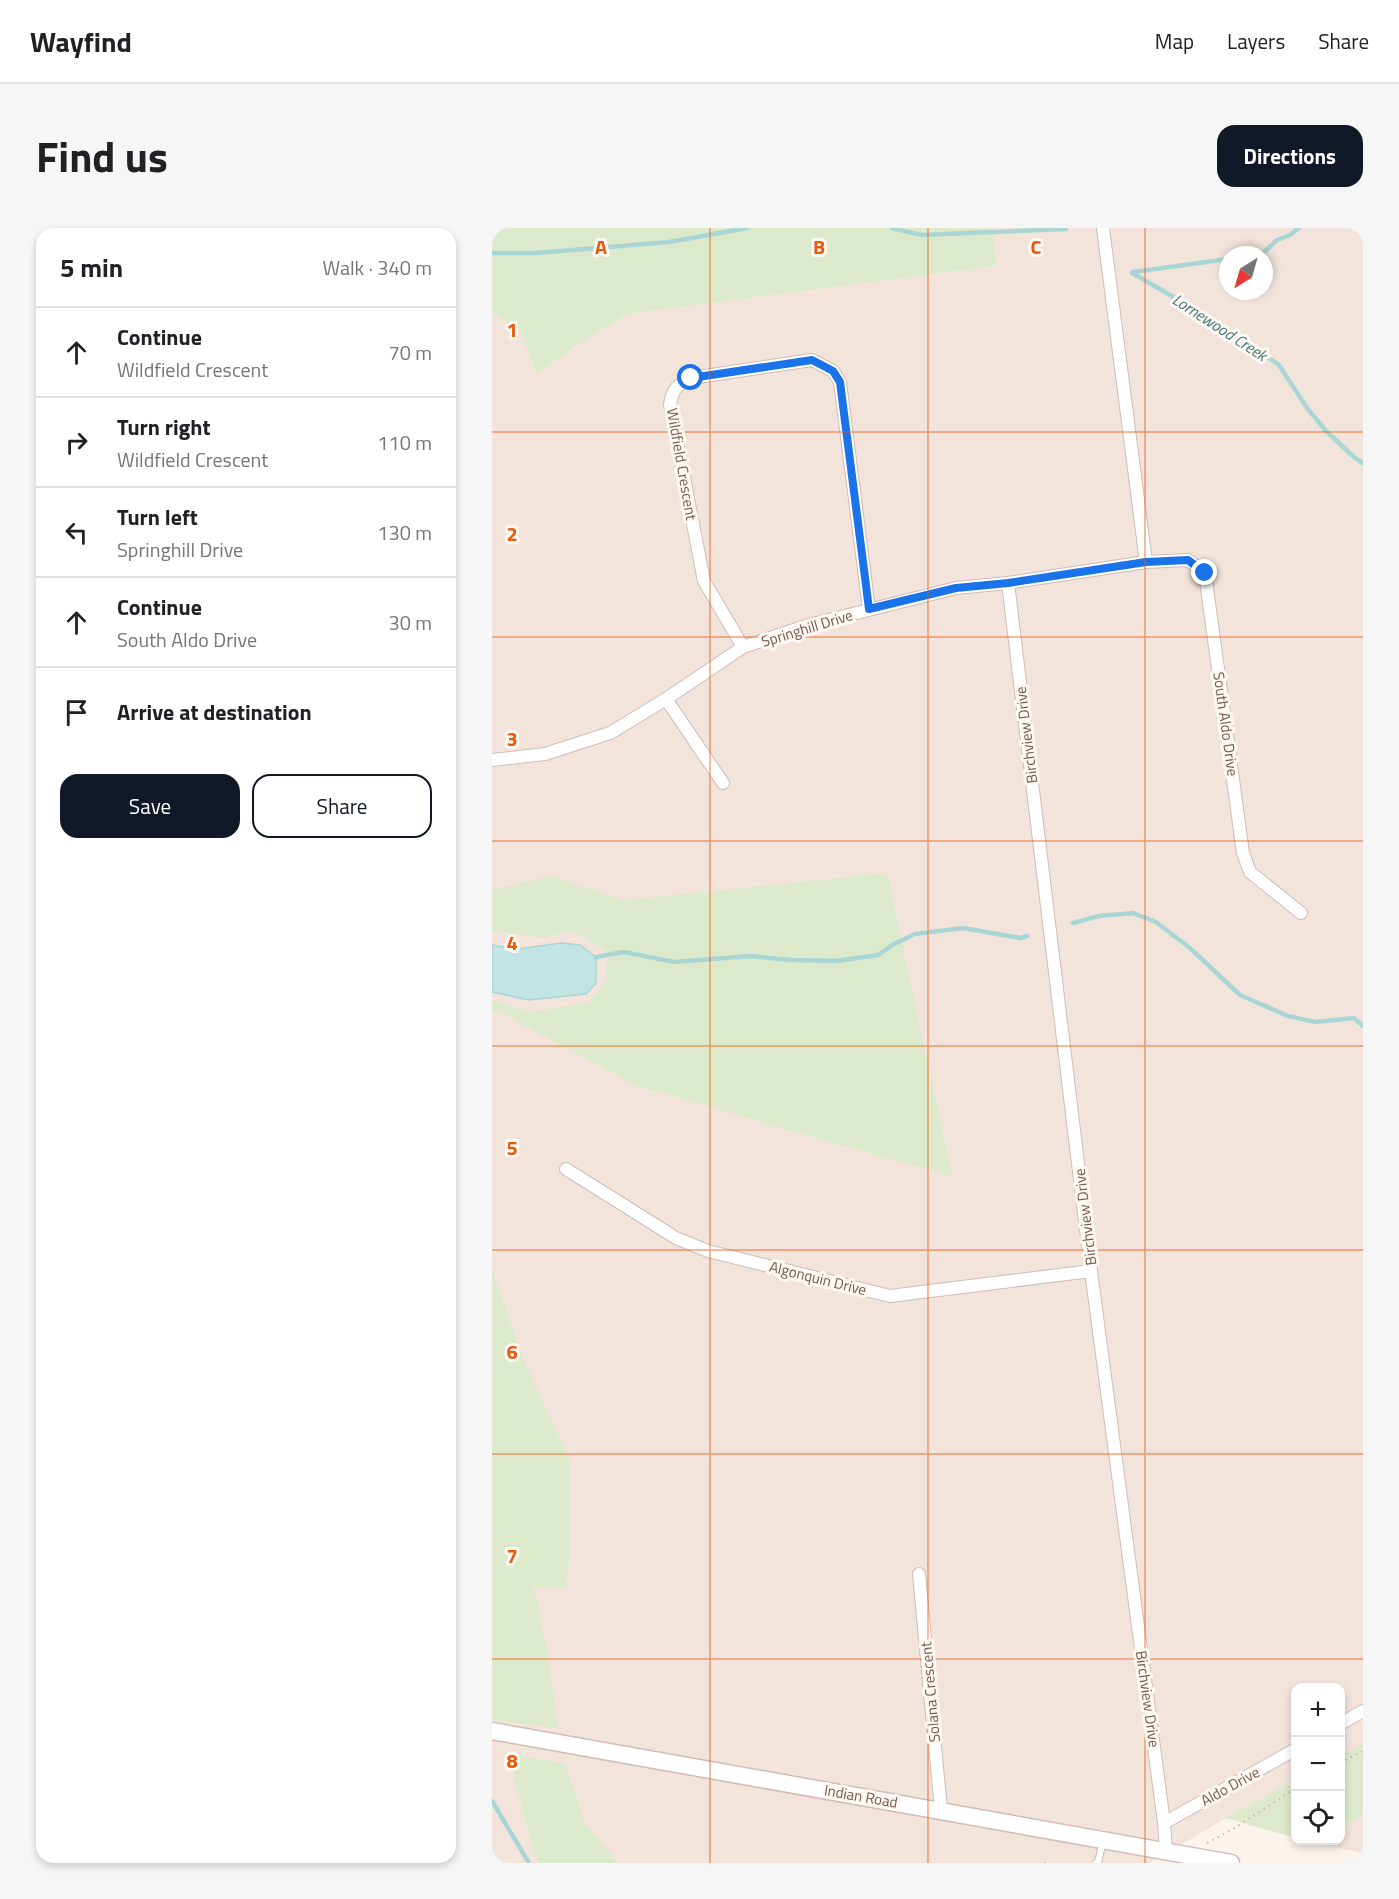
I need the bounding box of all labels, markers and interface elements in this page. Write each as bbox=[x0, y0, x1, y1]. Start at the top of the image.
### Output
text: Wayfind bbox=[30, 20, 132, 63]
text: Map bbox=[1155, 25, 1194, 57]
text: Layers bbox=[1227, 25, 1285, 57]
text: Share bbox=[1318, 25, 1369, 57]
text: Find us bbox=[36, 124, 168, 188]
button: Directions bbox=[1217, 125, 1363, 187]
text: A bbox=[595, 231, 607, 262]
text: B bbox=[813, 231, 825, 262]
text: C bbox=[1031, 231, 1042, 262]
north arrow bbox=[1219, 246, 1273, 300]
text: 5 min bbox=[60, 248, 123, 287]
text: Walk · 340 m bbox=[323, 252, 432, 283]
water label: Lornewood Creek bbox=[1168, 287, 1274, 368]
text: 1 bbox=[506, 314, 518, 345]
text: Continue bbox=[117, 320, 202, 354]
icon: ahead bbox=[60, 336, 93, 369]
text: 70 m bbox=[388, 337, 432, 368]
text: Wildfield Crescent bbox=[117, 354, 268, 385]
route start bbox=[677, 364, 703, 390]
street label: Wildfield Crescent bbox=[661, 406, 703, 523]
text: Turn right bbox=[117, 410, 211, 444]
icon: right bbox=[60, 426, 93, 459]
text: 110 m bbox=[377, 427, 432, 458]
text: Wildfield Crescent bbox=[117, 444, 268, 475]
text: Turn left bbox=[117, 500, 198, 534]
icon: left bbox=[60, 516, 93, 549]
text: 130 m bbox=[377, 517, 432, 548]
text: 2 bbox=[506, 518, 518, 549]
text: Springhill Drive bbox=[117, 534, 243, 565]
route end bbox=[1191, 559, 1217, 585]
text: Continue bbox=[117, 590, 202, 624]
street label: Springhill Drive bbox=[758, 603, 856, 653]
icon: ahead bbox=[60, 606, 93, 639]
text: 30 m bbox=[388, 607, 432, 638]
text: South Aldo Drive bbox=[117, 624, 257, 655]
street label: South Aldo Drive bbox=[1207, 670, 1245, 778]
street label: Birchview Drive bbox=[1009, 685, 1043, 785]
text: Arrive at destination bbox=[117, 695, 312, 729]
icon: arrive bbox=[60, 696, 93, 729]
text: 3 bbox=[506, 723, 518, 754]
button: Save bbox=[60, 774, 240, 838]
button: Share bbox=[252, 774, 432, 838]
text: 4 bbox=[506, 927, 518, 958]
text: 5 bbox=[506, 1132, 518, 1163]
street label: Birchview Drive bbox=[1068, 1167, 1102, 1267]
street label: Algonquin Drive bbox=[767, 1255, 869, 1301]
text: 6 bbox=[506, 1336, 518, 1367]
text: 7 bbox=[506, 1540, 518, 1571]
street label: Solana Crescent bbox=[914, 1640, 946, 1743]
street label: Birchview Drive bbox=[1130, 1649, 1166, 1749]
map controls bbox=[1291, 1683, 1345, 1845]
button: + bbox=[1291, 1683, 1345, 1737]
button: − bbox=[1291, 1737, 1345, 1791]
text: 8 bbox=[506, 1745, 518, 1776]
street label: Aldo Drive bbox=[1196, 1760, 1264, 1812]
street label: Indian Road bbox=[822, 1778, 900, 1814]
button: locate bbox=[1291, 1791, 1345, 1845]

